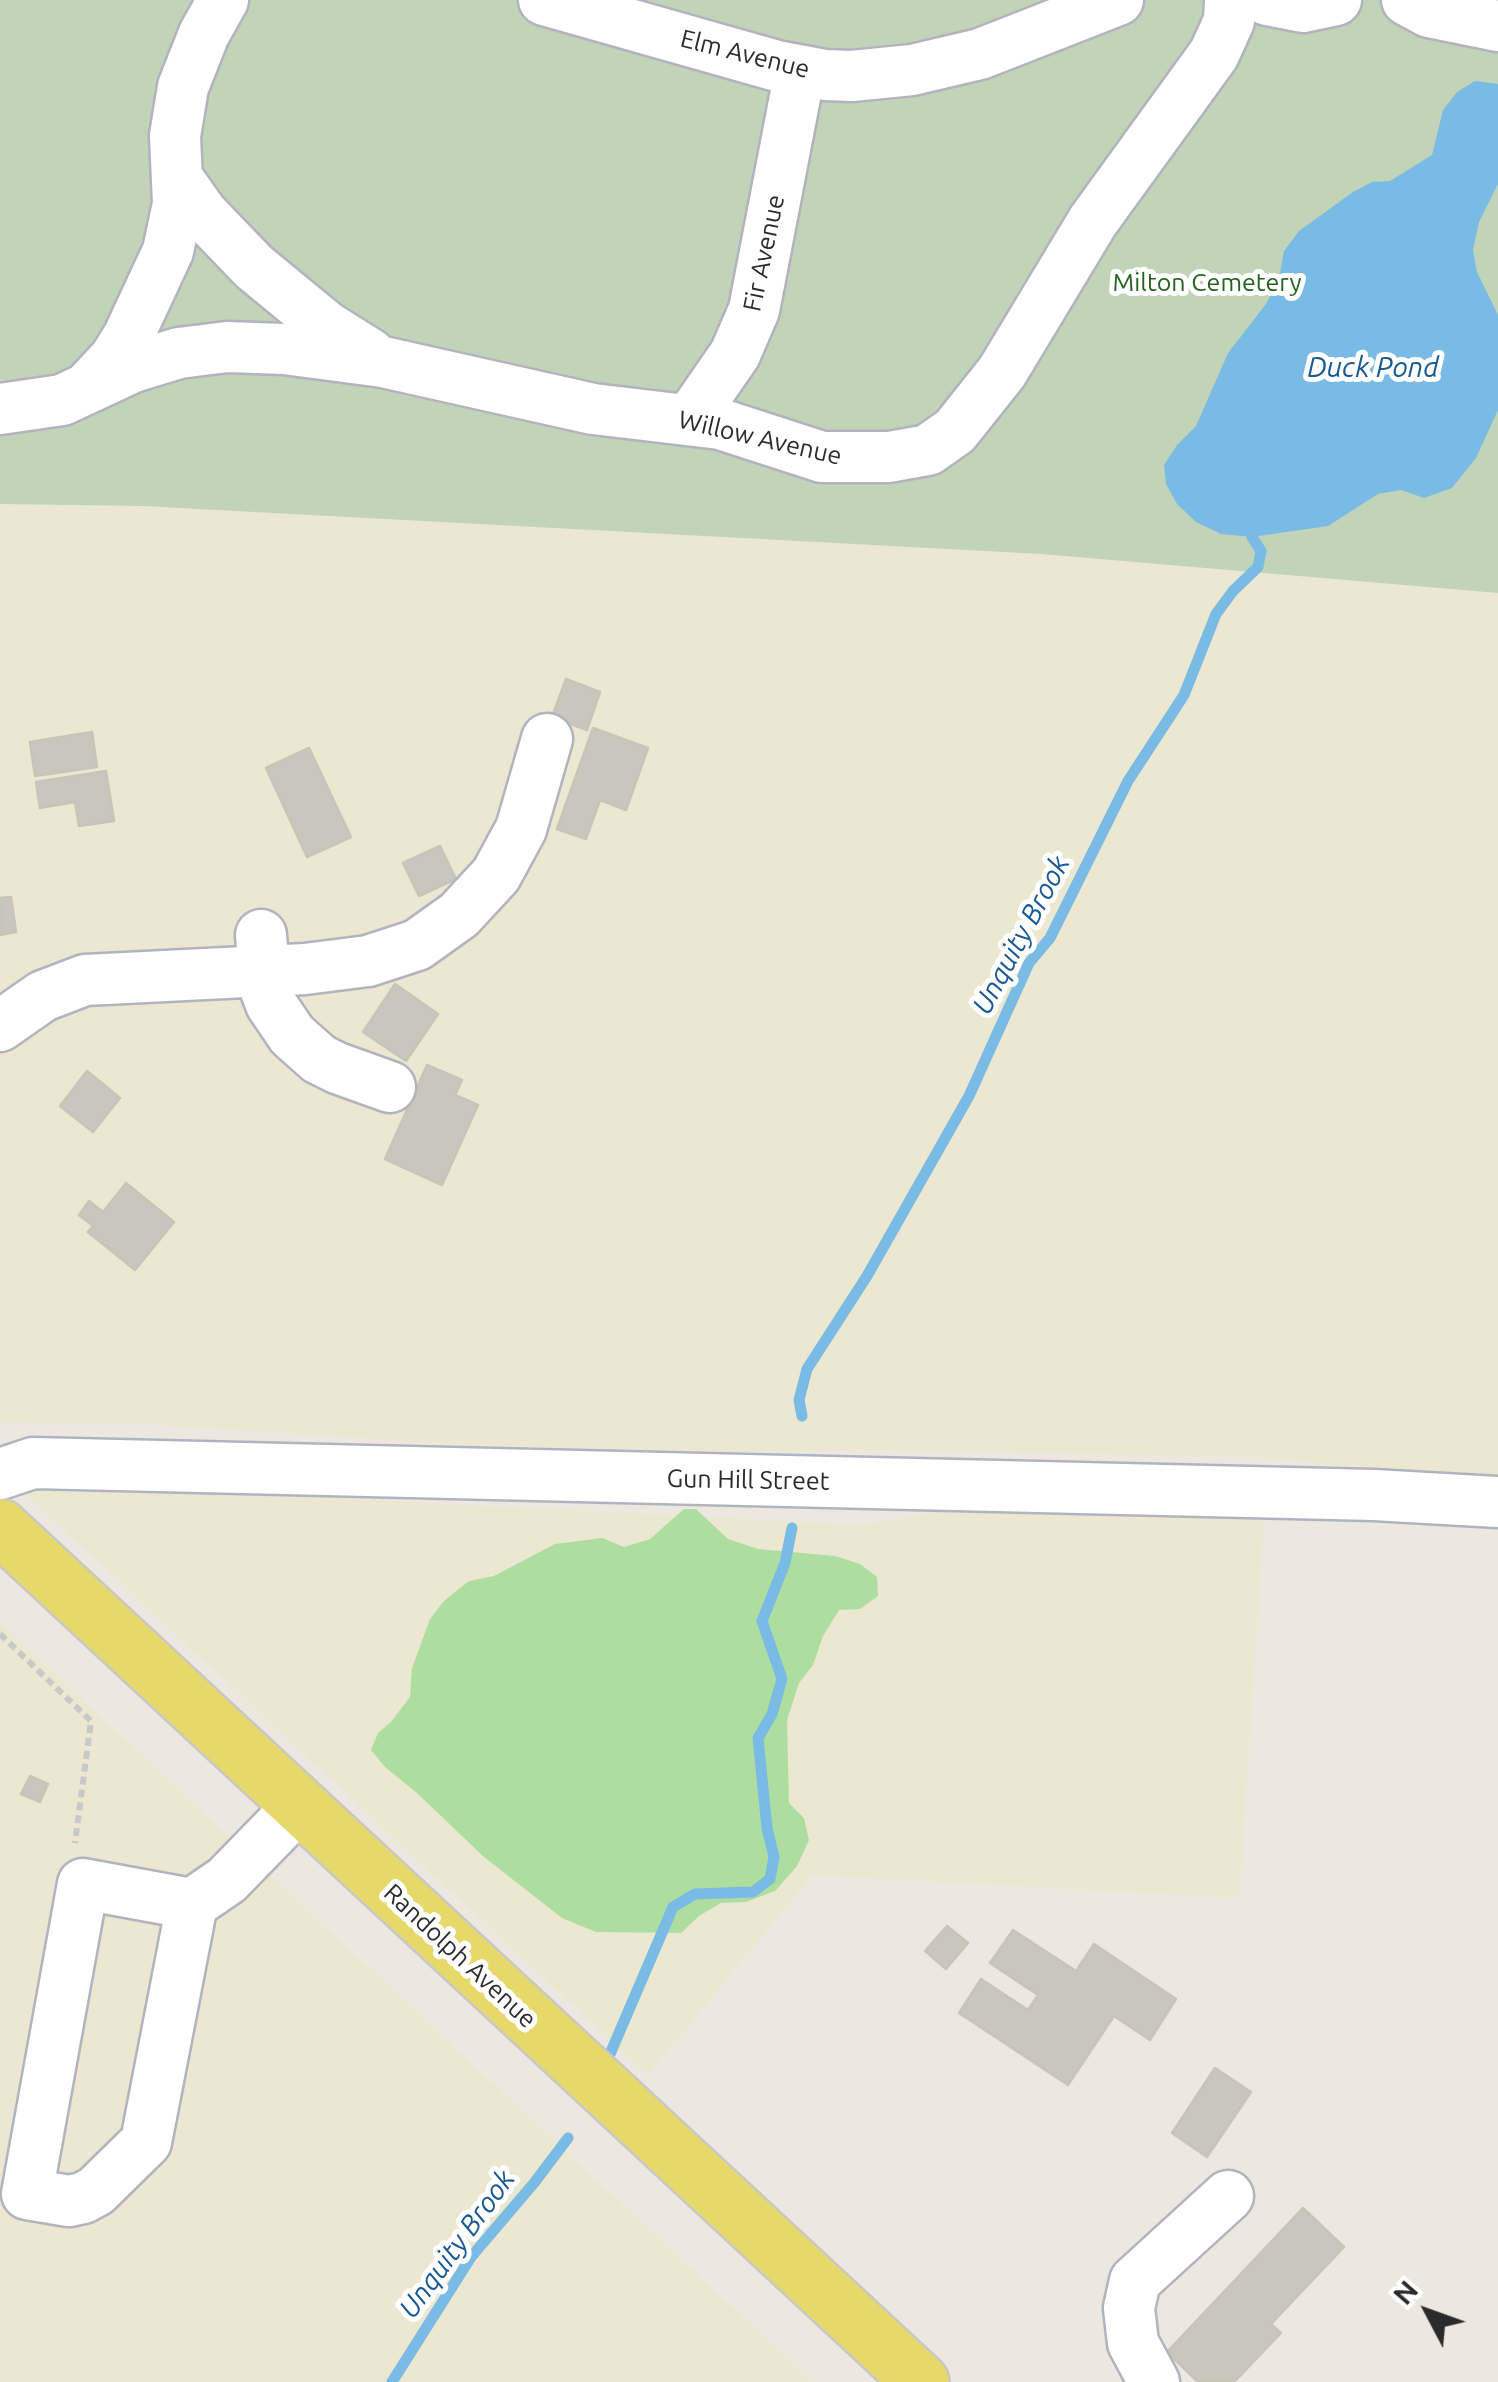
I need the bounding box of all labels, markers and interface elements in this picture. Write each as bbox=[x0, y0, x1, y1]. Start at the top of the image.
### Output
street label: Elm Avenue bbox=[677, 23, 813, 85]
street label: Fir Avenue bbox=[737, 192, 791, 314]
park label: Milton Cemetery bbox=[1113, 268, 1301, 298]
water label: Duck Pond bbox=[1307, 351, 1439, 385]
street label: Willow Avenue bbox=[675, 405, 845, 471]
water label: Unquity Brook bbox=[965, 850, 1077, 1020]
street label: Gun Hill Street bbox=[666, 1464, 830, 1496]
street label: Randolph Avenue bbox=[378, 1878, 542, 2034]
water label: Unquity Brook bbox=[392, 2163, 522, 2325]
north arrow bbox=[1378, 2262, 1478, 2362]
text: N bbox=[1386, 2274, 1424, 2310]

